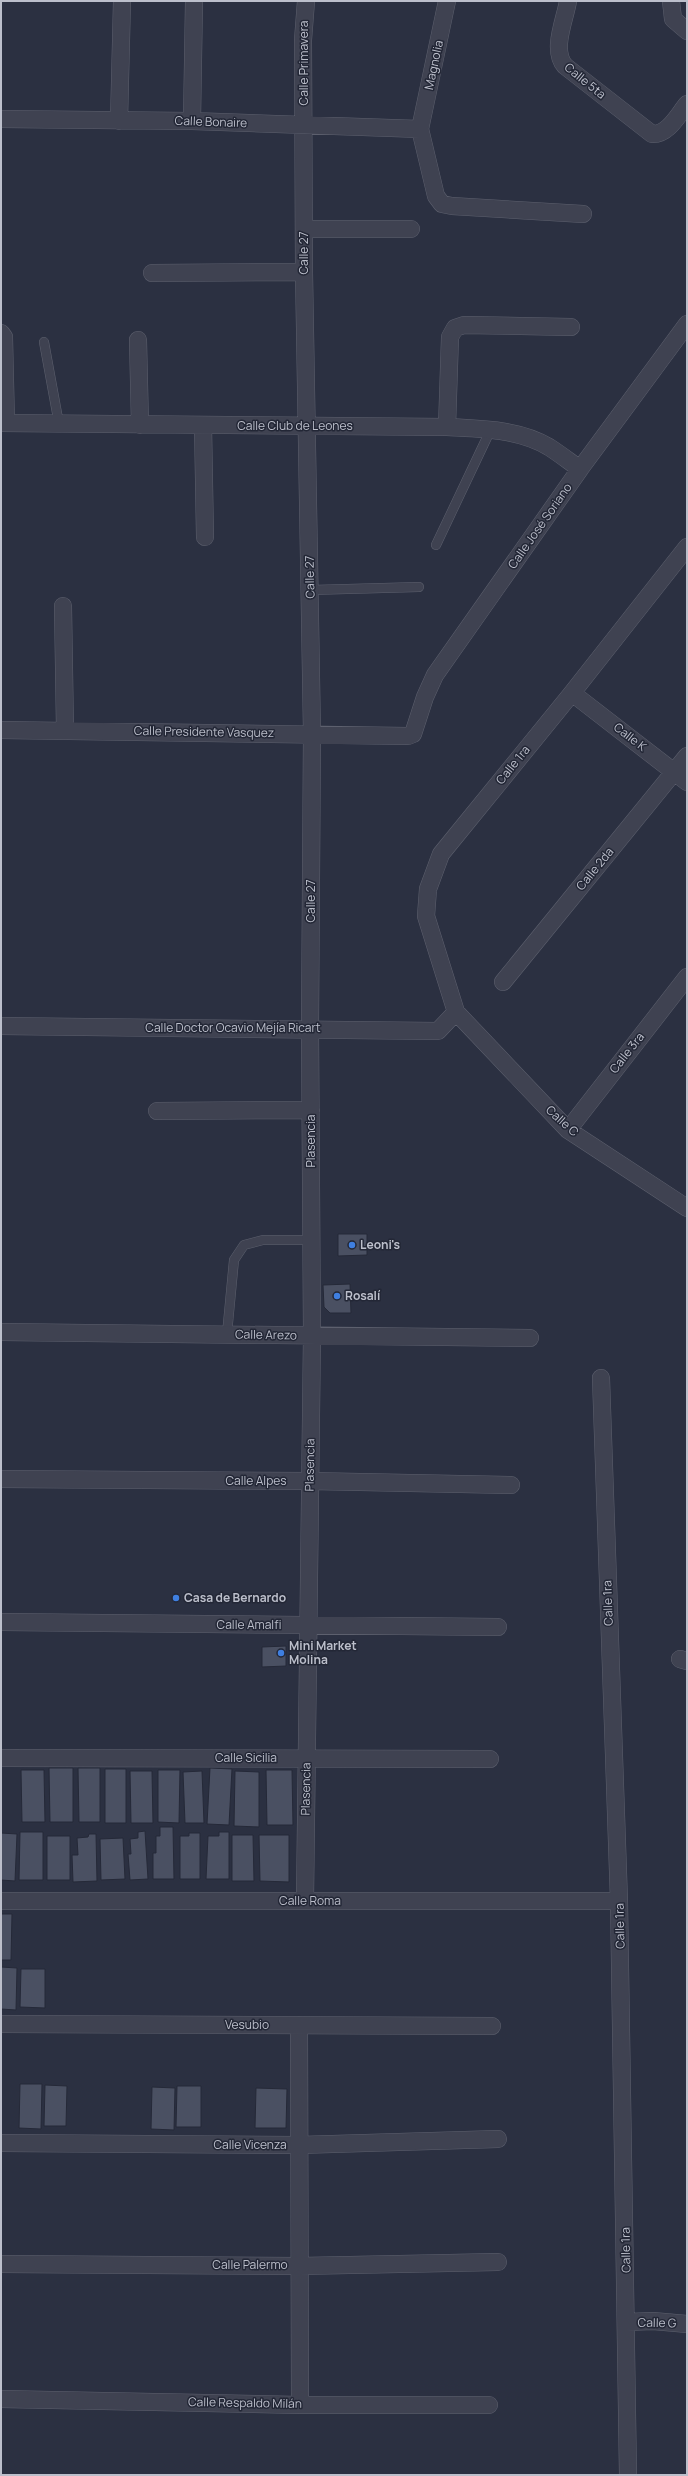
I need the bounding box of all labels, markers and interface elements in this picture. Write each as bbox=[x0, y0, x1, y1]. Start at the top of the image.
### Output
street label: Calle Primavera bbox=[295, 21, 312, 105]
street label: Magnolia bbox=[420, 39, 447, 91]
street label: Calle 5ta bbox=[561, 59, 610, 103]
street label: Calle Bonaire bbox=[174, 112, 248, 131]
street label: Calle 27 bbox=[295, 231, 312, 275]
street label: Calle Club de Leones bbox=[237, 417, 353, 434]
street label: Calle José Soriano bbox=[504, 479, 576, 572]
street label: Calle 27 bbox=[301, 555, 318, 599]
street label: Calle K bbox=[610, 718, 651, 755]
street label: Calle Presidente Vasquez bbox=[134, 722, 274, 741]
street label: Calle 1ra bbox=[492, 742, 534, 788]
street label: Calle 2da bbox=[572, 844, 617, 894]
street label: Calle 27 bbox=[302, 879, 319, 923]
street label: Calle Doctor Ocavio Mejía Ricart bbox=[145, 1019, 321, 1036]
street label: Calle 3ra bbox=[605, 1029, 648, 1077]
street label: Calle C bbox=[542, 1101, 583, 1140]
street label: Plasencia bbox=[302, 1115, 319, 1167]
place label: Leoni's bbox=[360, 1236, 400, 1253]
marker: Leoni's bbox=[347, 1240, 357, 1250]
place label: Rosalí bbox=[345, 1287, 381, 1304]
marker: Rosalí bbox=[332, 1291, 342, 1301]
street label: Calle Arezo bbox=[235, 1325, 297, 1344]
street label: Plasencia bbox=[301, 1438, 318, 1492]
street label: Calle Alpes bbox=[225, 1472, 287, 1489]
street label: Calle 1ra bbox=[598, 1580, 617, 1626]
place label: Casa de Bernardo bbox=[184, 1589, 286, 1606]
marker: Casa de Bernardo bbox=[171, 1593, 181, 1603]
street label: Calle Amalfi bbox=[217, 1616, 281, 1633]
place label: Mini Market Molina bbox=[289, 1637, 357, 1668]
marker: Mini Market Molina bbox=[276, 1648, 286, 1658]
street label: Calle Sicilia bbox=[215, 1749, 277, 1766]
street label: Plasencia bbox=[297, 1762, 314, 1816]
street label: Calle Roma bbox=[279, 1892, 341, 1909]
street label: Calle 1ra bbox=[611, 1903, 628, 1949]
street label: Vesubio bbox=[225, 2016, 269, 2033]
street label: Calle Vicenza bbox=[213, 2136, 287, 2153]
street label: Calle 1ra bbox=[617, 2227, 634, 2273]
street label: Calle Palermo bbox=[212, 2256, 288, 2273]
street label: Calle G bbox=[637, 2314, 677, 2331]
street label: Calle Respaldo Milán bbox=[188, 2393, 302, 2412]

